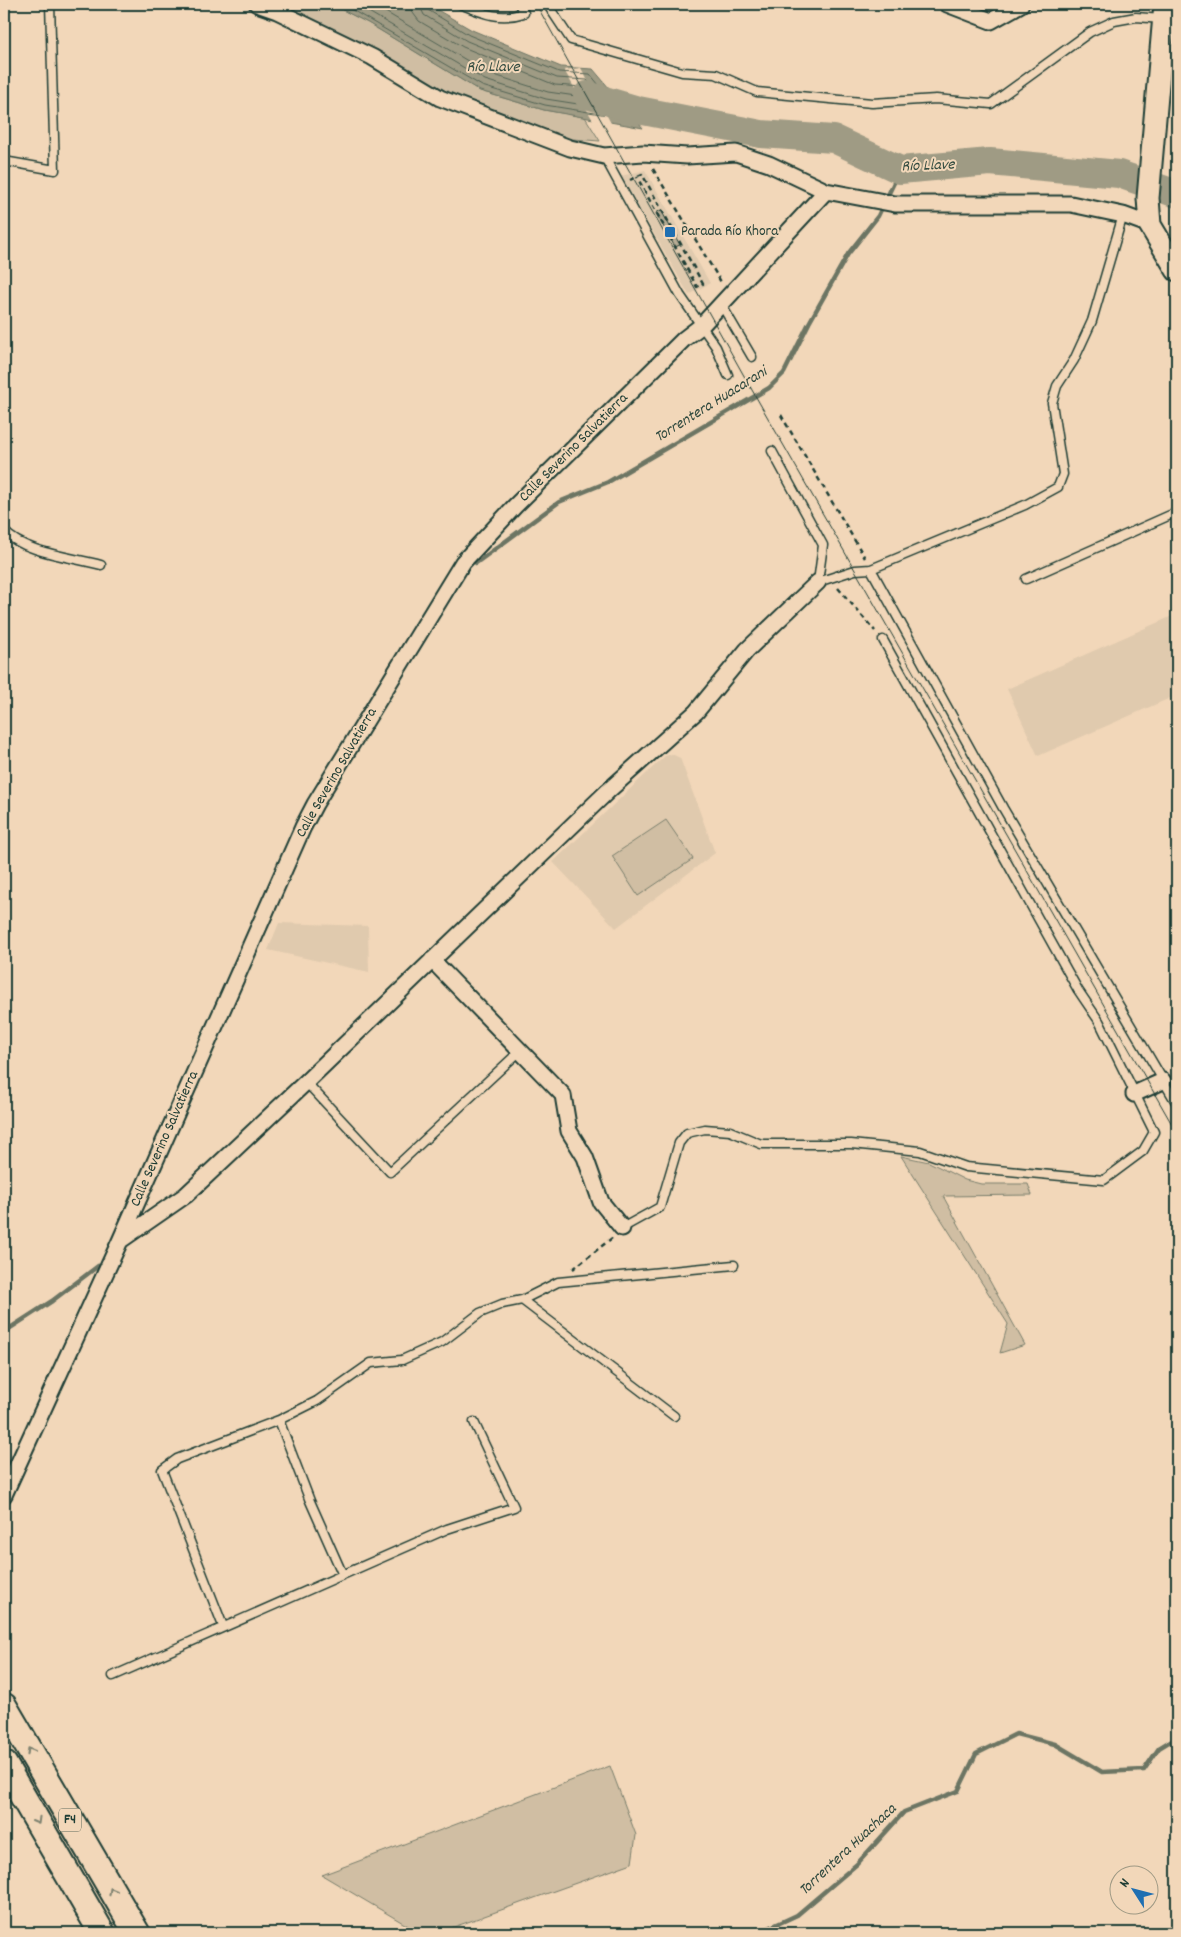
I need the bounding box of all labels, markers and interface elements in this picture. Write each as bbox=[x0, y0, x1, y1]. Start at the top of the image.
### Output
water label: Río Llave bbox=[466, 56, 521, 79]
water label: Río Llave bbox=[901, 154, 956, 178]
place label: Parada Río Khora bbox=[681, 221, 779, 243]
marker: Parada Río Khora bbox=[663, 225, 677, 239]
water label: Torrentera Huacarani bbox=[650, 360, 774, 449]
street label: Calle Severino Salvatierra bbox=[514, 388, 634, 508]
street label: Calle Severino Salvatierra bbox=[291, 703, 384, 842]
street label: Calle Severino Salvatierra bbox=[125, 1067, 205, 1210]
one-way arrow bbox=[26, 1747, 36, 1756]
water label: Torrentera Huachaca bbox=[794, 1798, 903, 1901]
road number: F4 bbox=[59, 1808, 81, 1832]
one-way arrow bbox=[31, 1816, 41, 1825]
north arrow bbox=[1108, 1864, 1158, 1914]
text: N bbox=[1115, 1875, 1135, 1892]
one-way arrow bbox=[108, 1888, 118, 1897]

